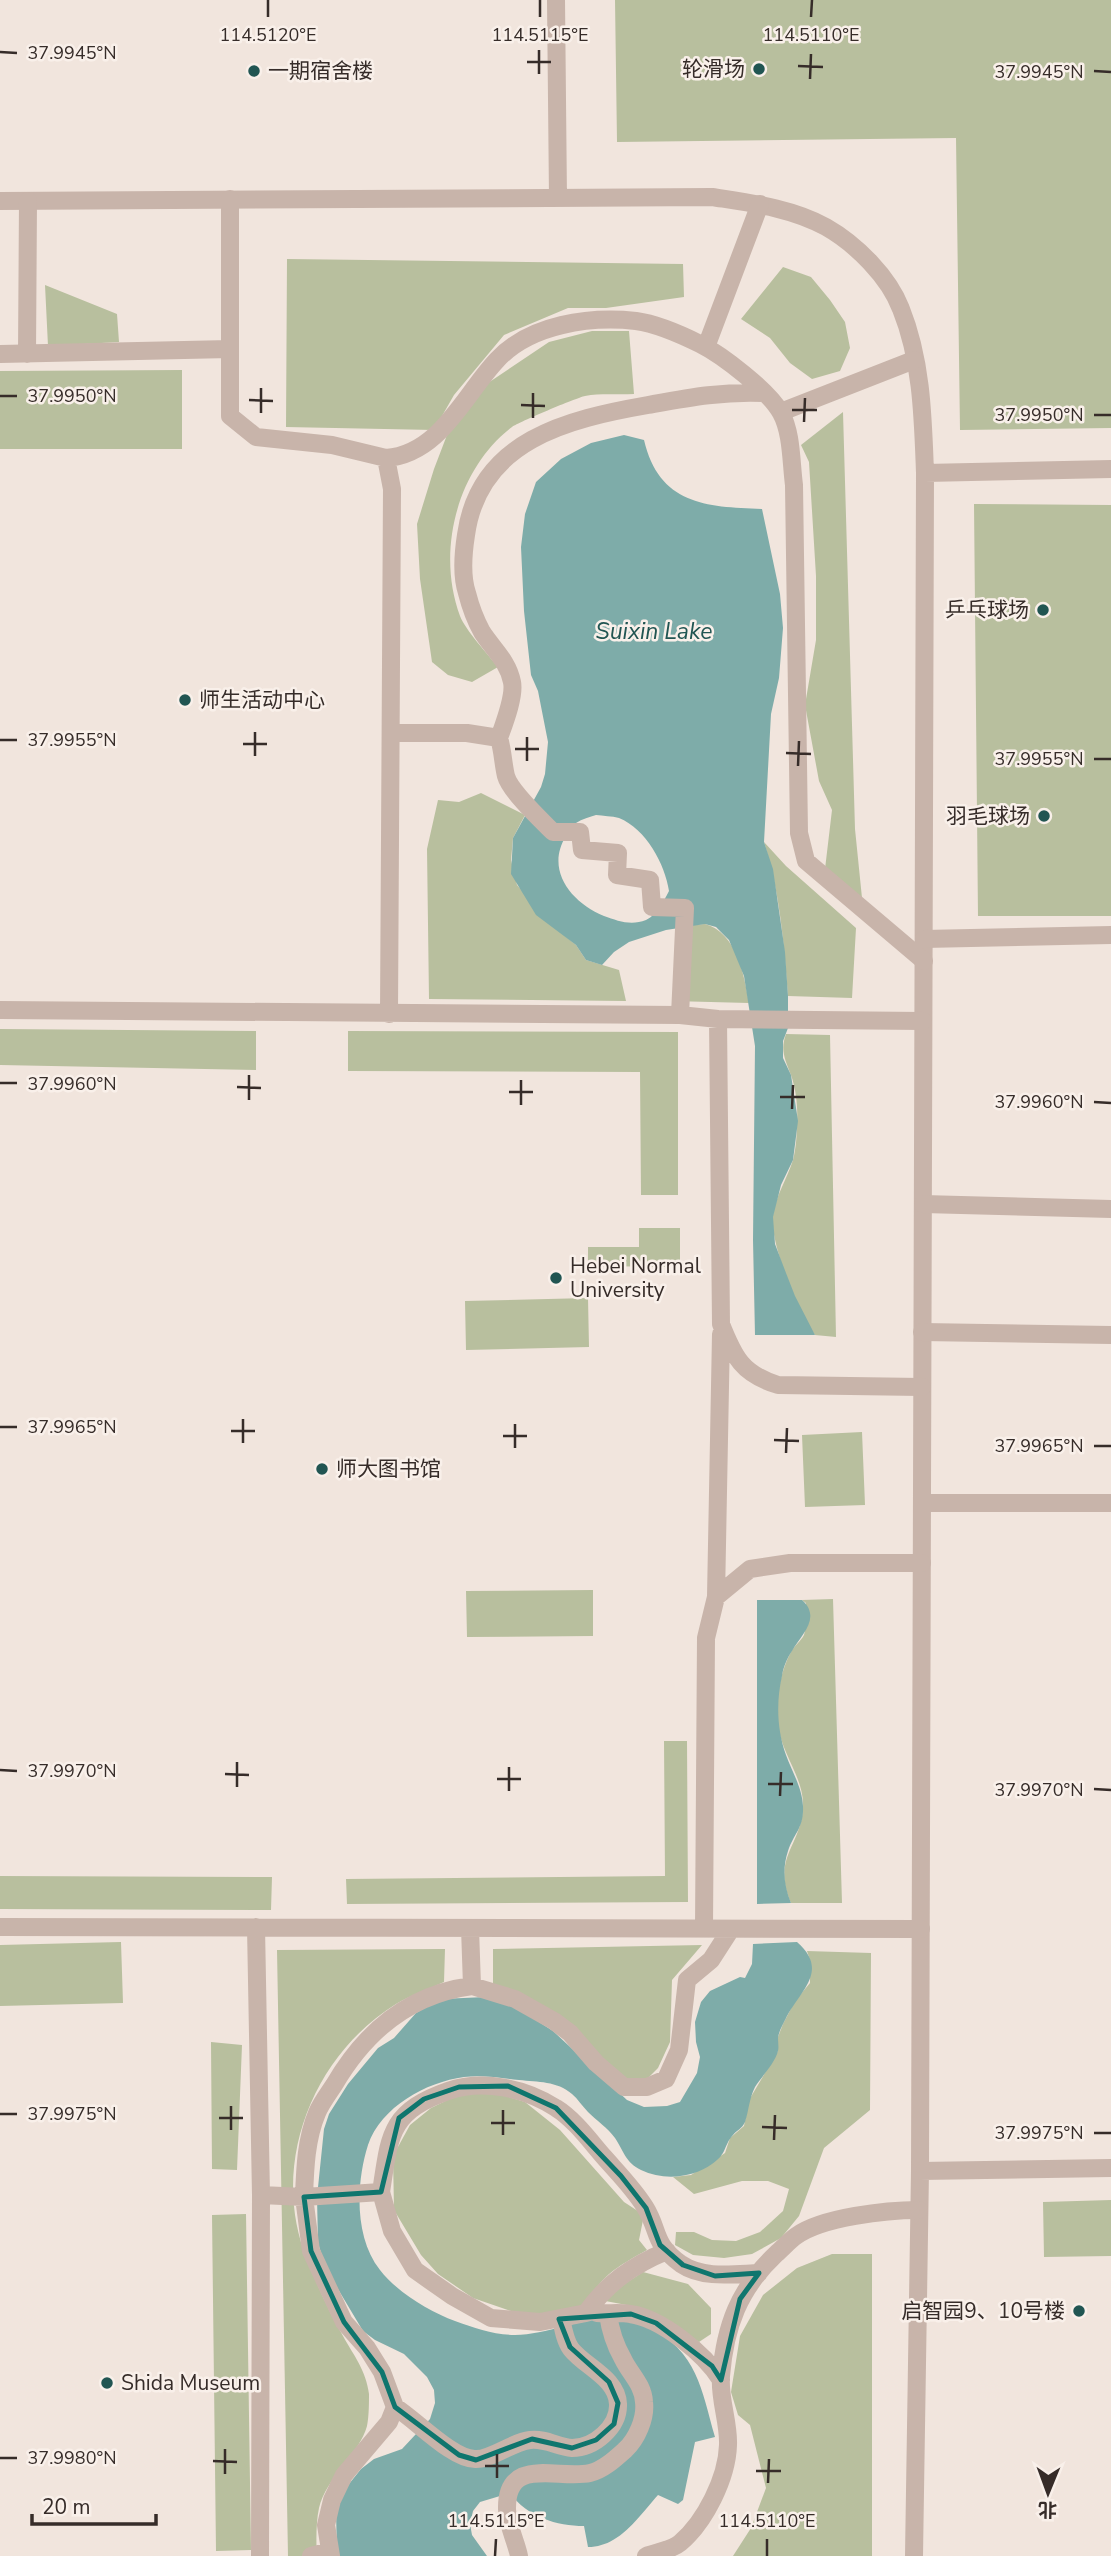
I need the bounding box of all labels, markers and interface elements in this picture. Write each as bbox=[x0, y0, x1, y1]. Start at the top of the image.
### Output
text: 114.5120°E bbox=[220, 23, 316, 47]
text: 114.5115°E bbox=[492, 23, 588, 47]
text: 114.5110°E bbox=[763, 23, 859, 47]
text: 37.9945°N bbox=[28, 41, 116, 65]
place label: 轮滑场 bbox=[682, 55, 745, 83]
place label: 一期宿舍楼 bbox=[268, 57, 373, 85]
text: 37.9945°N bbox=[995, 60, 1083, 84]
marker: 轮滑场 bbox=[751, 61, 767, 77]
marker: 一期宿舍楼 bbox=[246, 63, 262, 79]
text: 37.9950°N bbox=[28, 384, 116, 408]
text: 37.9950°N bbox=[995, 403, 1083, 427]
place label: 乒乓球场 bbox=[945, 596, 1029, 624]
marker: 乒乓球场 bbox=[1035, 602, 1051, 618]
water label: Suixin Lake bbox=[596, 616, 712, 647]
place label: 师生活动中心 bbox=[199, 686, 325, 714]
marker: 师生活动中心 bbox=[177, 692, 193, 708]
text: 37.9955°N bbox=[28, 728, 116, 752]
text: 37.9955°N bbox=[995, 747, 1083, 771]
place label: 羽毛球场 bbox=[946, 802, 1030, 830]
marker: 羽毛球场 bbox=[1036, 808, 1052, 824]
text: 37.9960°N bbox=[28, 1072, 116, 1096]
text: 37.9960°N bbox=[995, 1090, 1083, 1114]
place label: Hebei Normal University bbox=[570, 1252, 702, 1304]
marker: Hebei Normal University bbox=[548, 1270, 564, 1286]
text: 37.9965°N bbox=[28, 1415, 116, 1439]
text: 37.9965°N bbox=[995, 1434, 1083, 1458]
place label: 师大图书馆 bbox=[336, 1455, 441, 1483]
marker: 师大图书馆 bbox=[314, 1461, 330, 1477]
text: 37.9970°N bbox=[28, 1759, 116, 1783]
text: 37.9970°N bbox=[995, 1778, 1083, 1802]
text: 37.9975°N bbox=[28, 2102, 116, 2126]
text: 37.9975°N bbox=[995, 2121, 1083, 2145]
place label: 启智园9、10号楼 bbox=[901, 2297, 1065, 2325]
marker: 启智园9、10号楼 bbox=[1071, 2303, 1087, 2319]
place label: Shida Museum bbox=[121, 2369, 260, 2397]
marker: Shida Museum bbox=[99, 2375, 115, 2391]
text: 37.9980°N bbox=[28, 2446, 116, 2470]
north arrow bbox=[1013, 2458, 1083, 2528]
scale bar bbox=[32, 2482, 156, 2526]
text: 20 m bbox=[42, 2493, 91, 2521]
text: 北 bbox=[1038, 2496, 1057, 2522]
text: 114.5115°E bbox=[448, 2509, 544, 2533]
text: 114.5110°E bbox=[719, 2509, 815, 2533]

